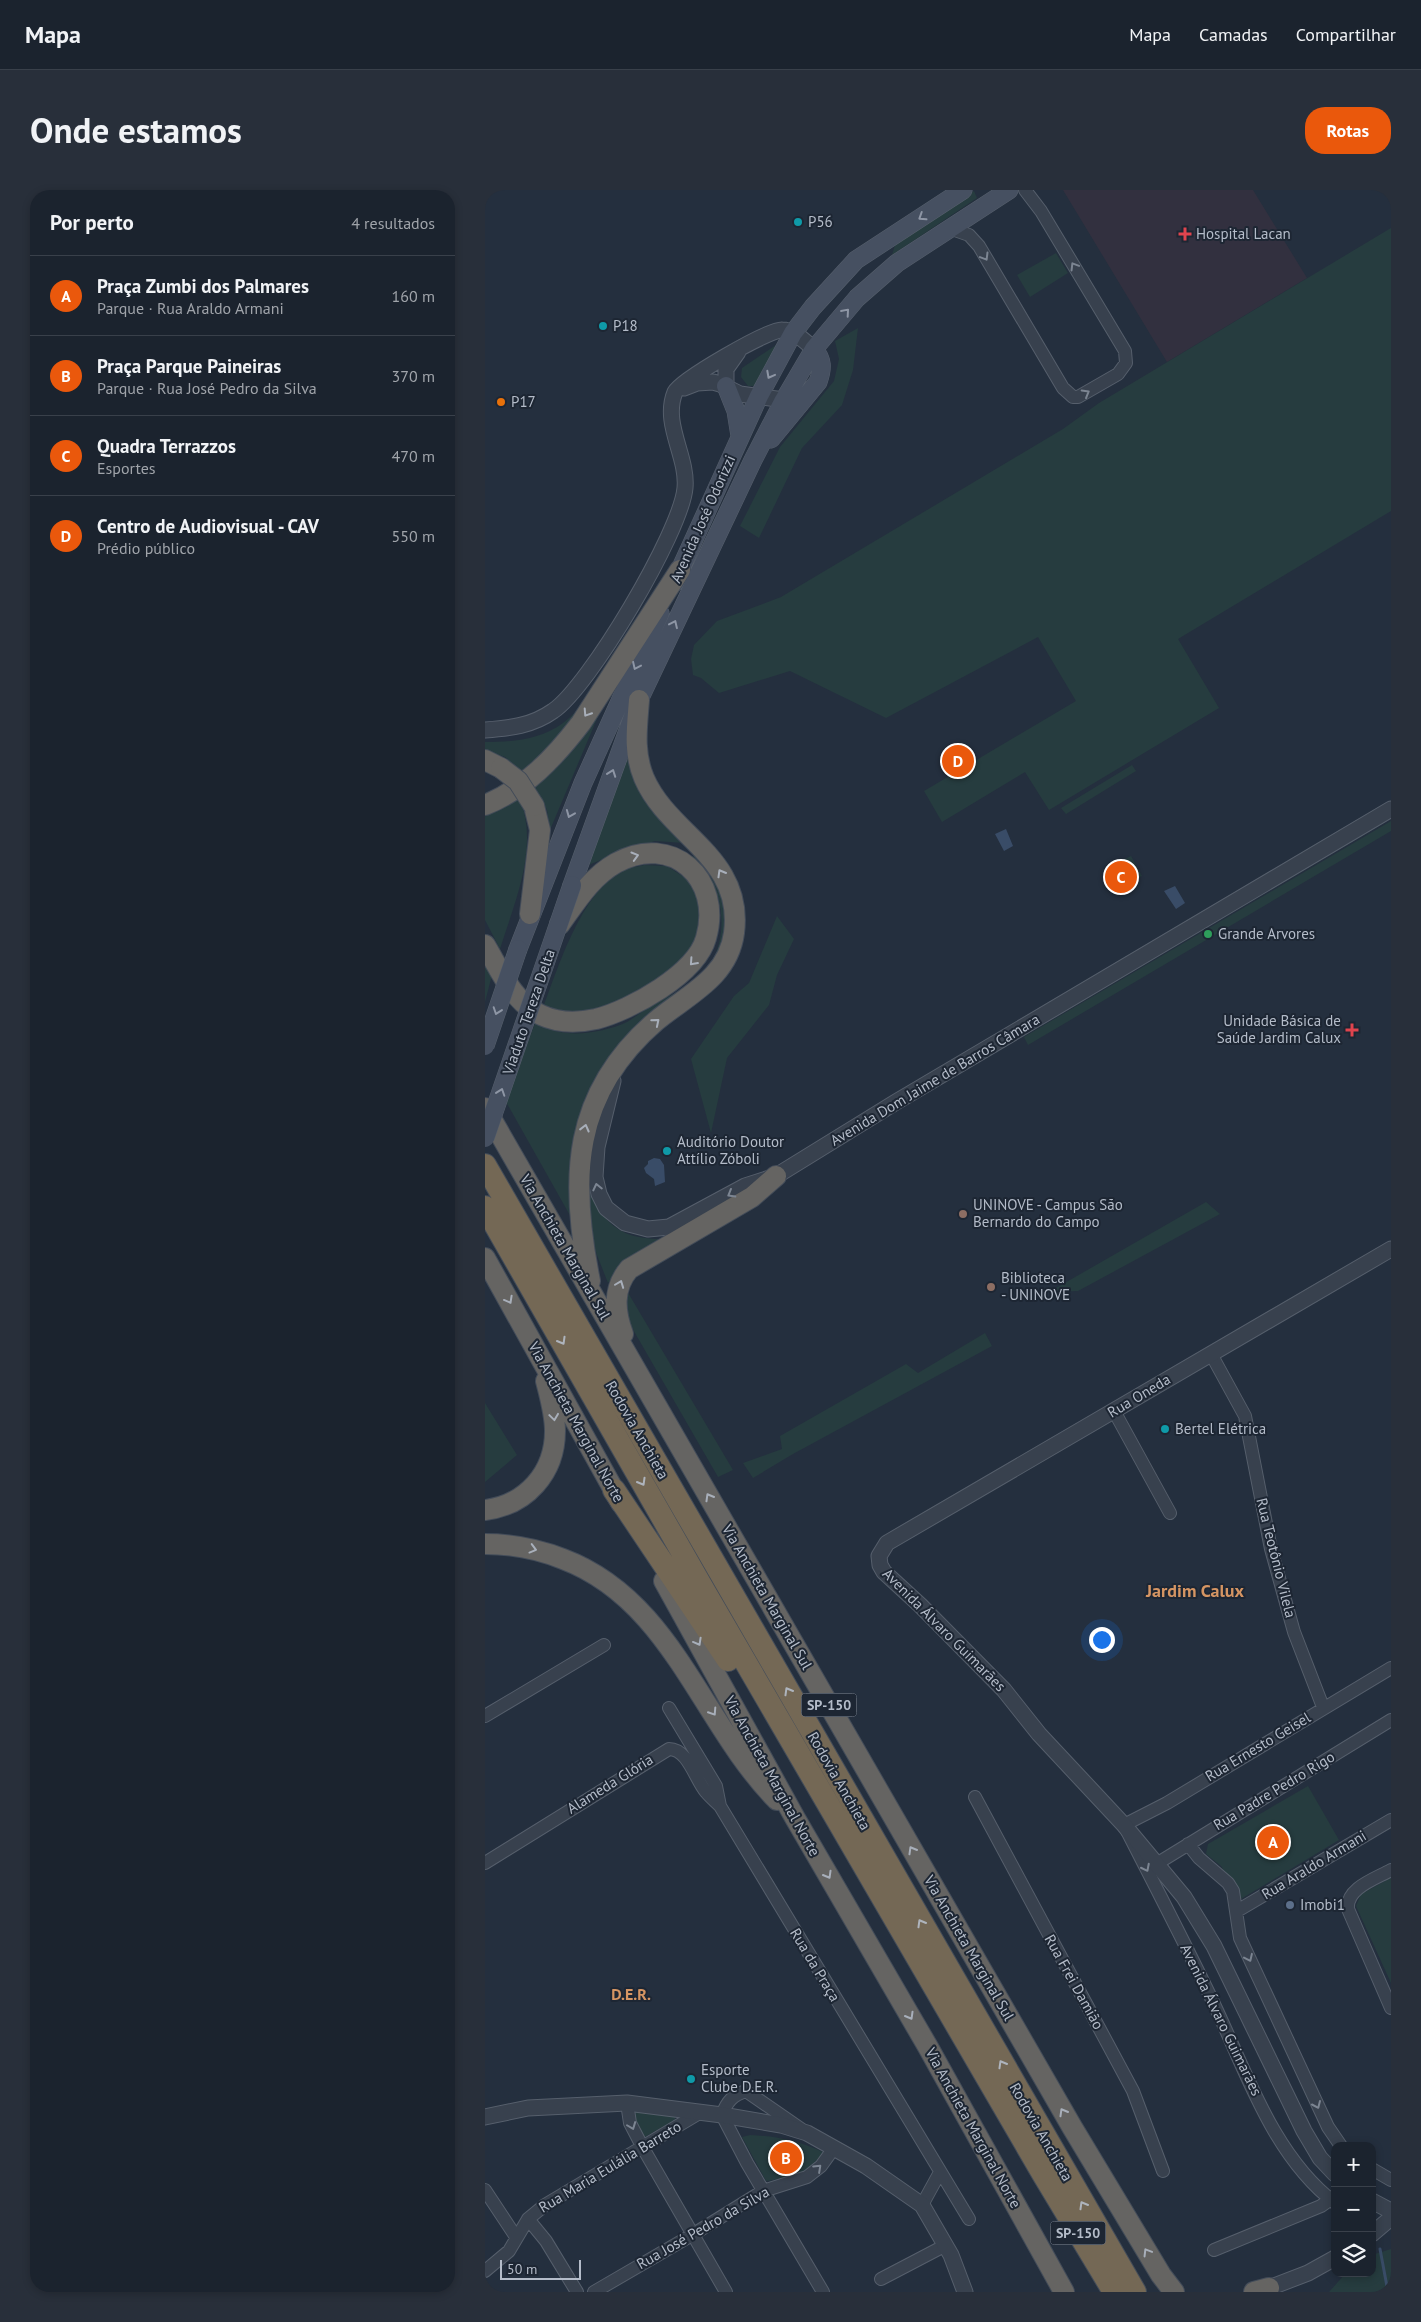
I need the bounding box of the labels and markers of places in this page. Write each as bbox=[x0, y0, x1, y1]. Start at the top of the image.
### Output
place label: P56 bbox=[808, 212, 833, 231]
marker: P56 bbox=[792, 216, 804, 228]
place label: Hospital Lacan bbox=[1196, 224, 1291, 243]
marker: Hospital Lacan bbox=[1178, 227, 1192, 241]
place label: P18 bbox=[613, 316, 638, 335]
marker: P18 bbox=[597, 320, 609, 332]
place label: P17 bbox=[511, 392, 536, 411]
marker: P17 bbox=[495, 396, 507, 408]
pin: D bbox=[942, 742, 974, 780]
pin: C bbox=[1105, 858, 1137, 896]
place label: Grande Arvores bbox=[1218, 924, 1315, 943]
marker: Grande Arvores bbox=[1202, 928, 1214, 940]
place label: Unidade Básica de Saúde Jardim Calux bbox=[1217, 1011, 1341, 1047]
marker: Unidade Básica de Saúde Jardim Calux bbox=[1345, 1023, 1359, 1037]
place label: Auditório Doutor Attílio Zóboli bbox=[677, 1132, 784, 1168]
marker: Auditório Doutor Attílio Zóboli bbox=[661, 1145, 673, 1157]
place label: UNINOVE - Campus São Bernardo do Campo bbox=[973, 1195, 1123, 1231]
marker: UNINOVE - Campus São Bernardo do Campo bbox=[957, 1208, 969, 1220]
place label: Biblioteca - UNINOVE bbox=[1001, 1268, 1070, 1304]
marker: Biblioteca - UNINOVE bbox=[985, 1281, 997, 1293]
place label: Bertel Elétrica bbox=[1175, 1419, 1266, 1438]
marker: Bertel Elétrica bbox=[1159, 1423, 1171, 1435]
pin: A bbox=[1257, 1823, 1289, 1861]
place label: Imobi1 bbox=[1300, 1895, 1345, 1914]
marker: Imobi1 bbox=[1284, 1899, 1296, 1911]
place label: Esporte Clube D.E.R. bbox=[701, 2060, 778, 2096]
marker: Esporte Clube D.E.R. bbox=[685, 2073, 697, 2085]
pin: B bbox=[770, 2139, 802, 2177]

